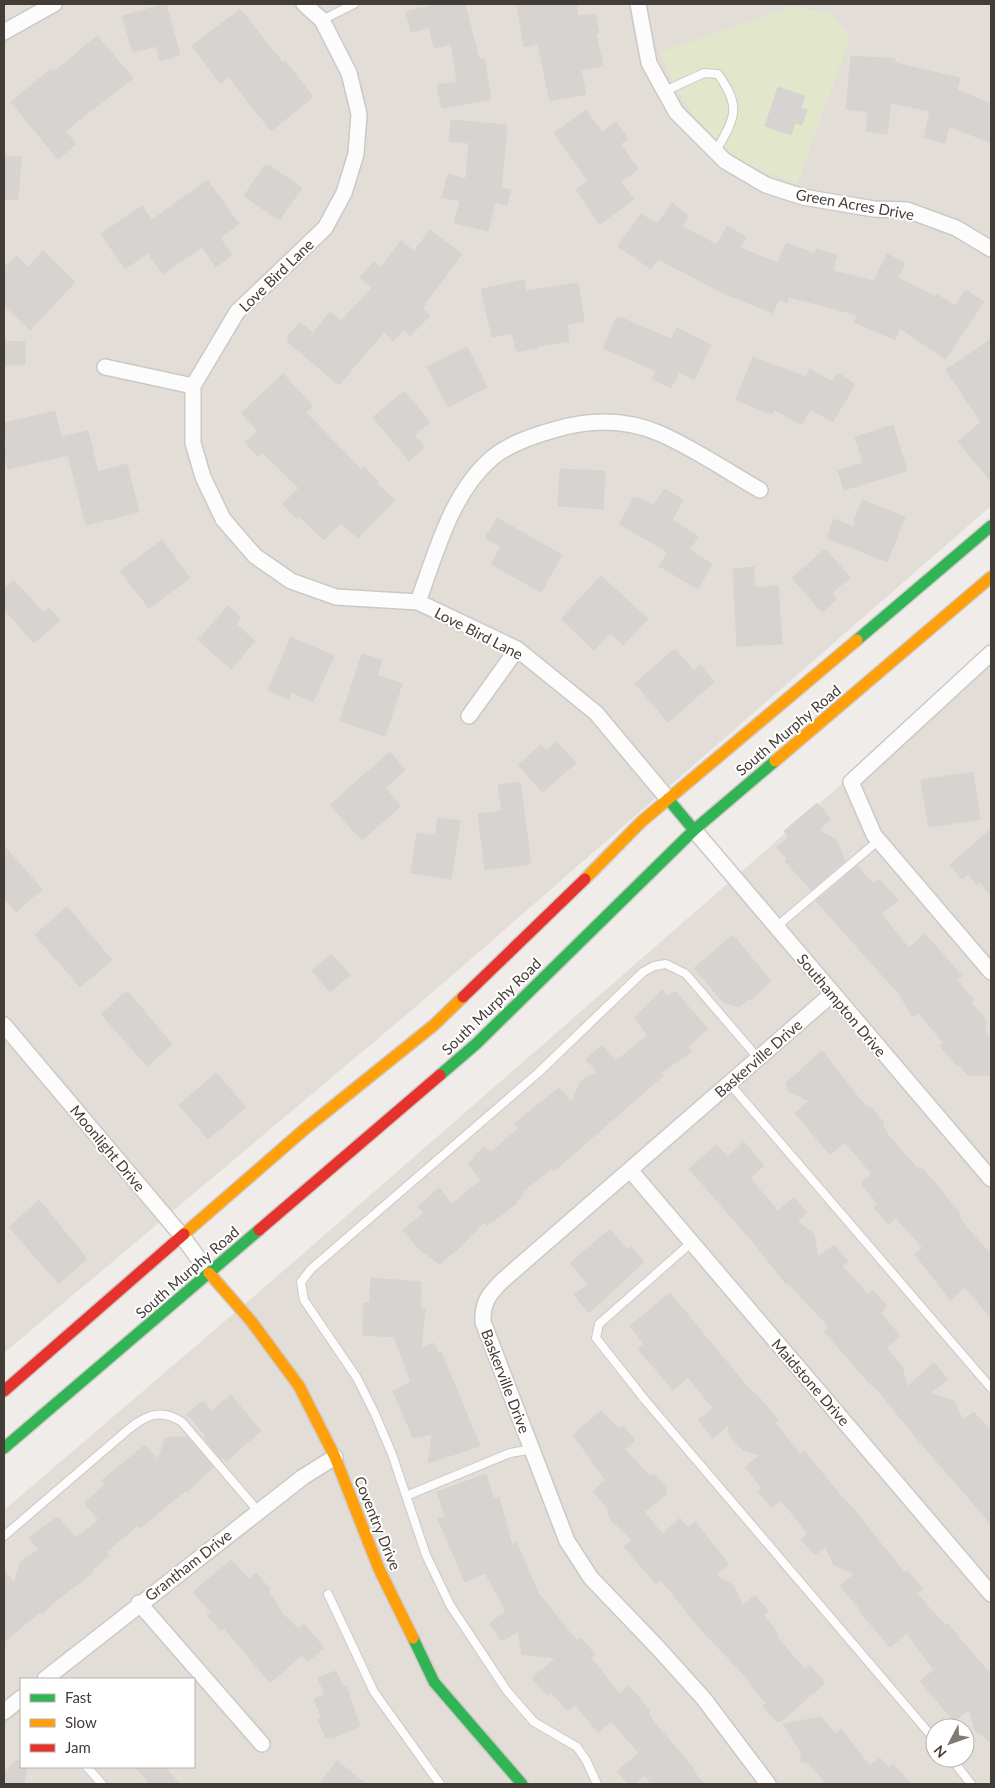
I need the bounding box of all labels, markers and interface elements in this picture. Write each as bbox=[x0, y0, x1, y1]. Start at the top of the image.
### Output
street label: Green Acres Drive bbox=[794, 185, 916, 223]
street label: Love Bird Lane bbox=[235, 235, 317, 315]
street label: Love Bird Lane bbox=[432, 603, 526, 663]
street label: South Murphy Road bbox=[732, 681, 844, 779]
street label: Southampton Drive bbox=[794, 950, 890, 1060]
street label: South Murphy Road bbox=[438, 954, 544, 1058]
street label: Baskerville Drive bbox=[711, 1015, 805, 1101]
street label: Moonlight Drive bbox=[67, 1101, 149, 1195]
street label: South Murphy Road bbox=[132, 1222, 242, 1322]
street label: Baskerville Drive bbox=[478, 1326, 534, 1436]
street label: Maidstone Drive bbox=[768, 1335, 854, 1429]
street label: Coventry Drive bbox=[351, 1473, 405, 1573]
street label: Grantham Drive bbox=[141, 1526, 235, 1604]
legend bbox=[20, 1678, 195, 1768]
text: Fast bbox=[65, 1688, 92, 1706]
text: Slow bbox=[65, 1713, 97, 1731]
north arrow bbox=[925, 1718, 975, 1768]
text: Jam bbox=[65, 1738, 91, 1756]
text: N bbox=[930, 1742, 950, 1762]

